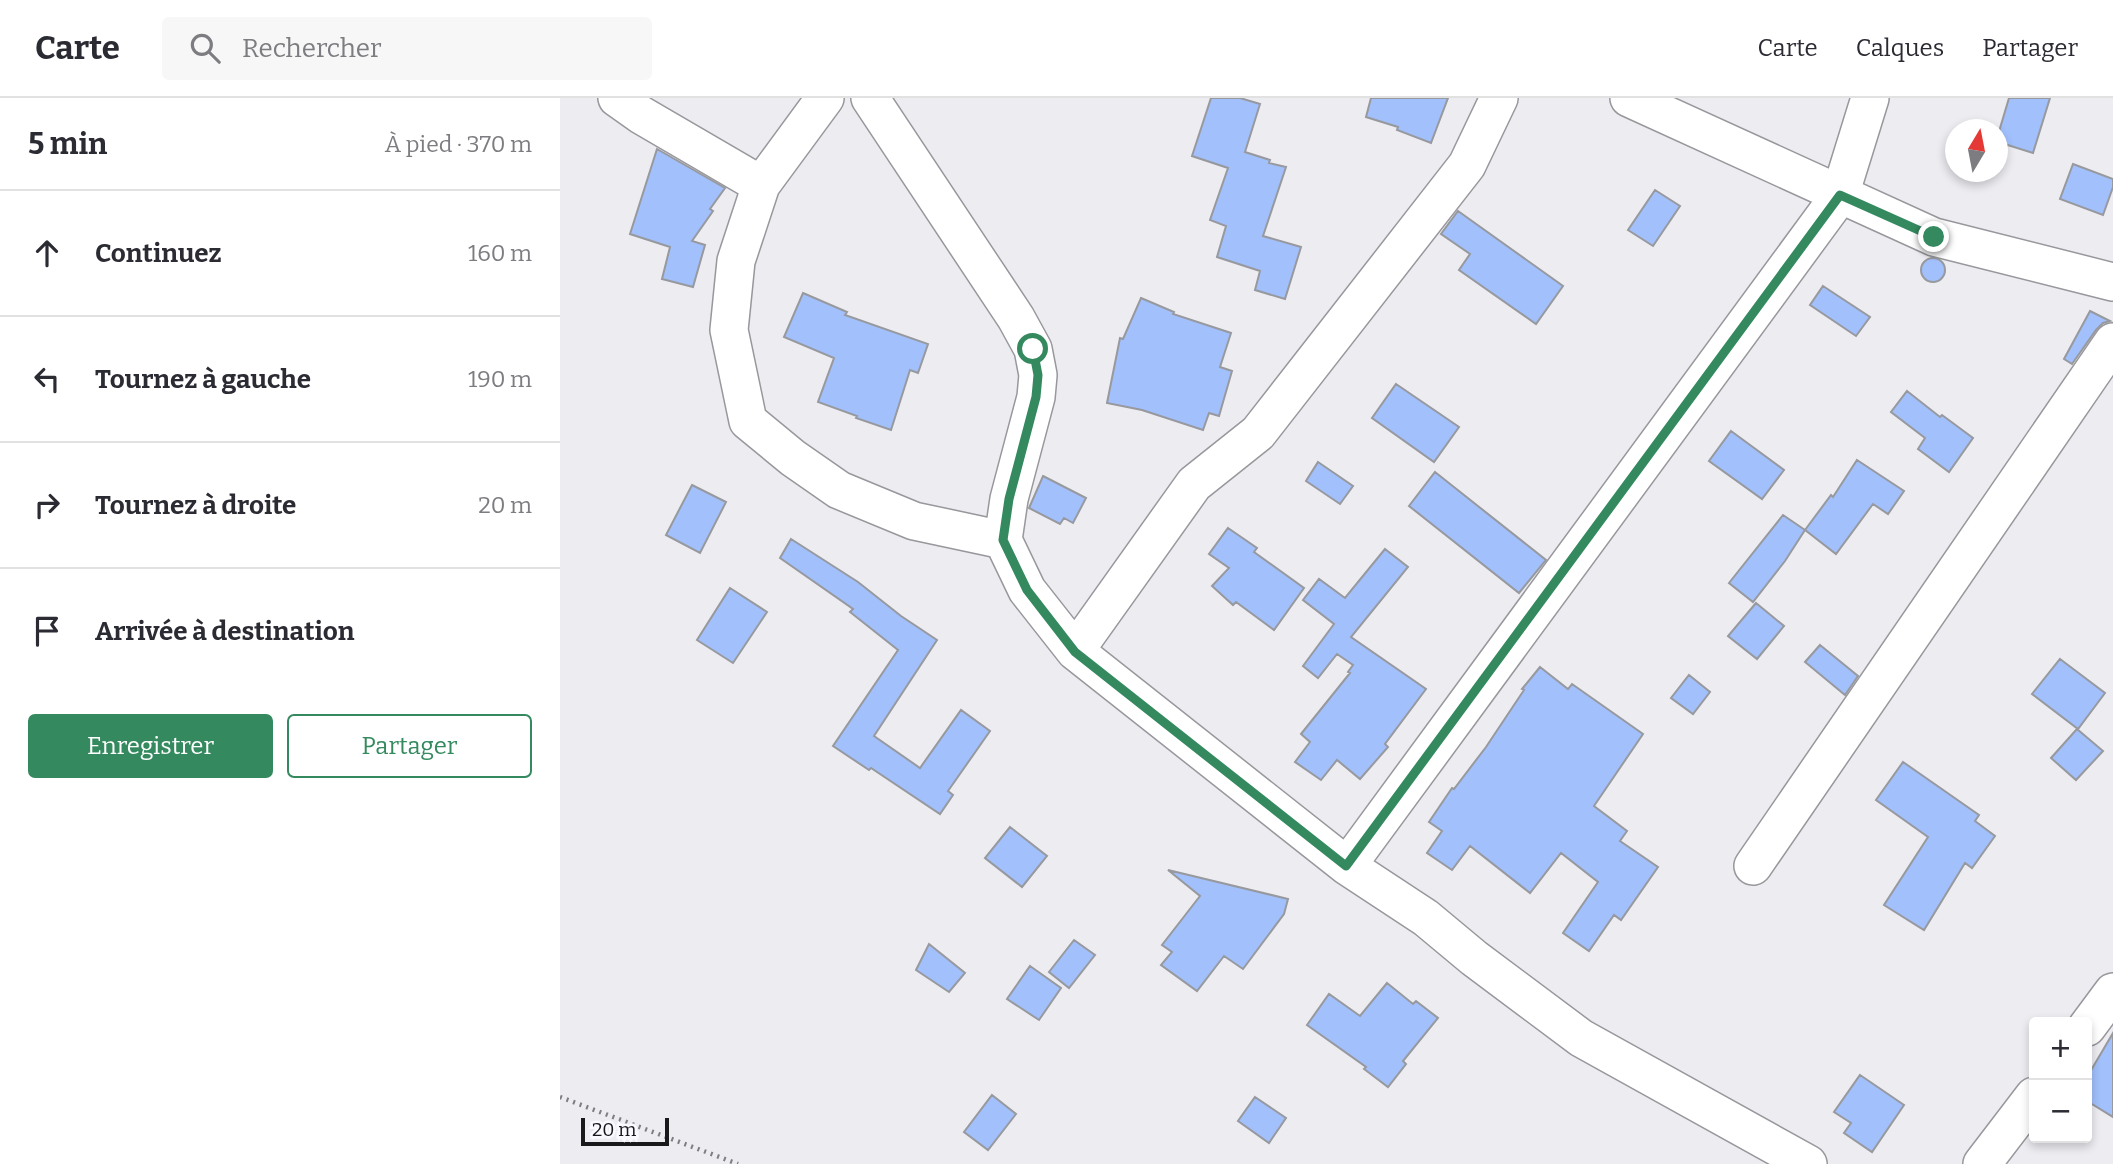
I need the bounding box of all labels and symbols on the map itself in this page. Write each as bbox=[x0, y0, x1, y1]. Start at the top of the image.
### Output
north arrow bbox=[1945, 119, 2008, 182]
route end bbox=[1918, 221, 1949, 252]
route start bbox=[1017, 333, 1048, 364]
scale bar bbox=[581, 1115, 668, 1147]

